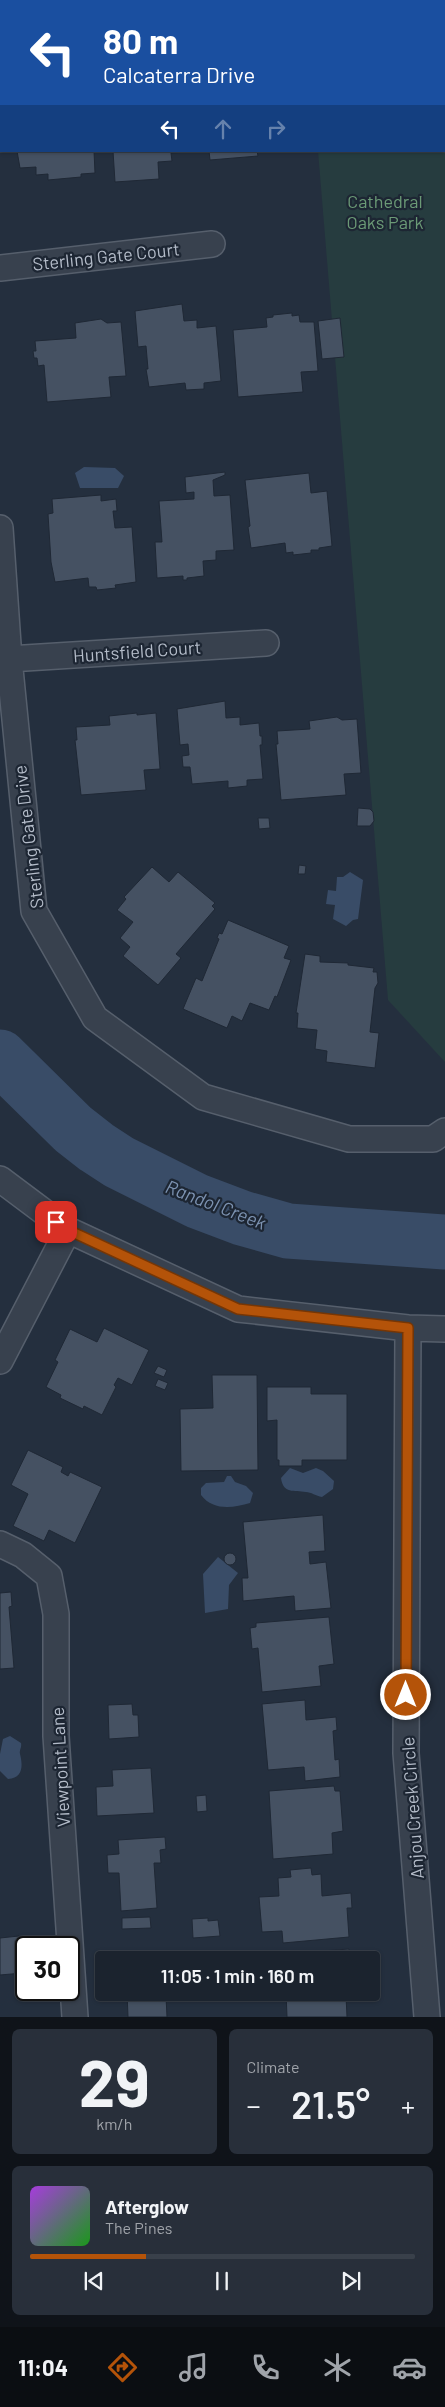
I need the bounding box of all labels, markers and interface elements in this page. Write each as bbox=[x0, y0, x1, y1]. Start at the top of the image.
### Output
text: 80 m bbox=[103, 19, 178, 61]
icon: left bbox=[20, 20, 85, 85]
text: Calcaterra Drive bbox=[103, 61, 255, 87]
icon: left bbox=[156, 115, 184, 143]
icon: ahead bbox=[209, 115, 237, 143]
icon: right bbox=[262, 115, 290, 143]
park label: Cathedral Oaks Park bbox=[347, 190, 423, 233]
street label: Sterling Gate Court bbox=[31, 237, 181, 275]
street label: Huntsfield Court bbox=[72, 636, 202, 666]
street label: Sterling Gate Drive bbox=[8, 764, 48, 910]
water label: Randol Creek bbox=[162, 1174, 270, 1234]
pin bbox=[35, 1201, 77, 1243]
icon: arrive bbox=[42, 1208, 70, 1236]
position arrow bbox=[379, 1668, 431, 1720]
street label: Viewpoint Lane bbox=[46, 1706, 74, 1828]
street label: Anjou Creek Circle bbox=[396, 1736, 428, 1880]
speed limit sign: 30 bbox=[15, 1936, 80, 2001]
text: 11:05 · 1 min · 160 m bbox=[161, 1964, 314, 1987]
text: 29 bbox=[79, 2042, 150, 2120]
text: Climate bbox=[247, 2057, 299, 2076]
text: 21.5° bbox=[291, 2081, 370, 2127]
text: − bbox=[247, 2088, 261, 2122]
text: + bbox=[401, 2088, 415, 2122]
text: km/h bbox=[96, 2114, 132, 2133]
text: Afterglow bbox=[105, 2195, 189, 2218]
text: The Pines bbox=[105, 2218, 173, 2237]
icon: previous bbox=[80, 2267, 108, 2295]
icon: pause bbox=[208, 2267, 236, 2295]
icon: next bbox=[337, 2267, 365, 2295]
icon: directions bbox=[105, 2350, 140, 2385]
icon: music bbox=[176, 2350, 211, 2385]
icon: phone bbox=[248, 2350, 283, 2385]
icon: climate bbox=[320, 2350, 355, 2385]
icon: car bbox=[392, 2350, 427, 2385]
text: 11:04 bbox=[18, 2354, 68, 2380]

